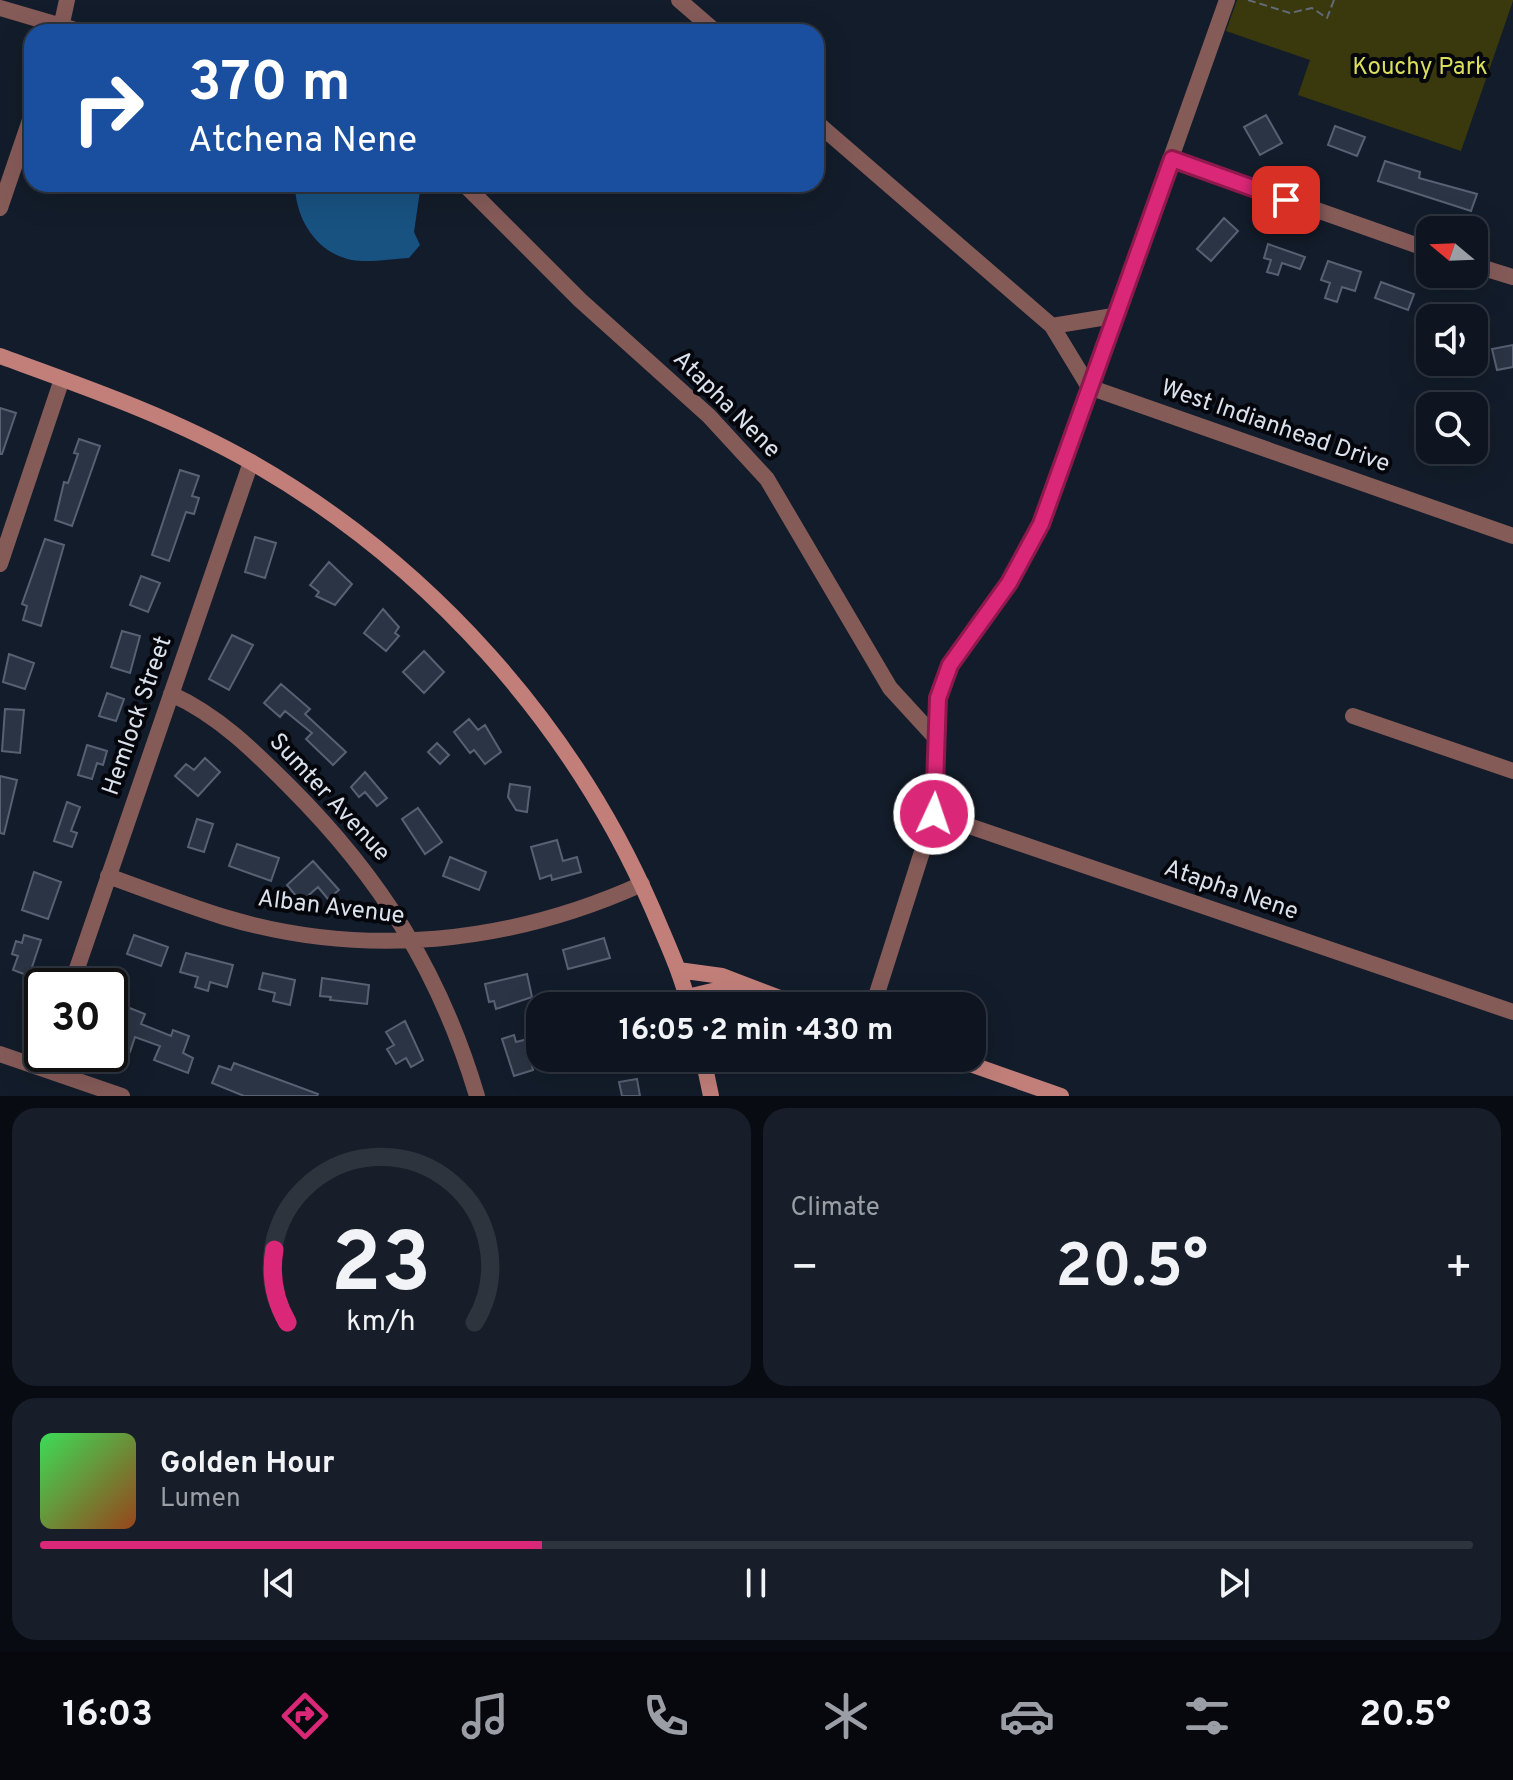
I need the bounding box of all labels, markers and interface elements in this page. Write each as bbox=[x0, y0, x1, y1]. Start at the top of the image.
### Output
text: 370 m bbox=[188, 50, 351, 120]
park label: Kouchy Park bbox=[1352, 53, 1488, 83]
icon: right bbox=[56, 56, 160, 160]
text: Atchena Nene bbox=[188, 119, 417, 165]
pin bbox=[1252, 166, 1320, 234]
icon: arrive bbox=[1264, 178, 1308, 222]
north arrow bbox=[1416, 216, 1488, 288]
map controls bbox=[1416, 216, 1488, 464]
button: sound bbox=[1416, 304, 1488, 376]
street label: Atapha Nene bbox=[666, 345, 786, 465]
street label: West Indianhead Drive bbox=[1156, 374, 1394, 480]
button: search bbox=[1416, 392, 1488, 464]
street label: Hemlock Street bbox=[97, 632, 179, 800]
street label: Sumter Avenue bbox=[262, 728, 396, 868]
position arrow bbox=[892, 772, 976, 856]
street label: Atapha Nene bbox=[1160, 854, 1302, 928]
street label: Alban Avenue bbox=[256, 884, 406, 932]
speed limit sign: 30 bbox=[24, 968, 128, 1072]
text: 16:05 · 2 min · 430 m bbox=[619, 1013, 893, 1050]
text: Climate bbox=[791, 1192, 880, 1225]
text: 23 bbox=[331, 1216, 432, 1321]
text: 20.5° bbox=[1056, 1232, 1208, 1308]
text: − bbox=[791, 1242, 819, 1298]
text: + bbox=[1445, 1242, 1473, 1298]
text: km/h bbox=[347, 1305, 416, 1341]
text: Golden Hour bbox=[160, 1446, 334, 1483]
text: Lumen bbox=[160, 1483, 241, 1516]
icon: previous bbox=[257, 1561, 301, 1605]
icon: pause bbox=[734, 1561, 778, 1605]
icon: next bbox=[1212, 1561, 1256, 1605]
icon: directions bbox=[277, 1688, 333, 1744]
icon: music bbox=[457, 1688, 513, 1744]
icon: phone bbox=[638, 1688, 694, 1744]
icon: climate bbox=[818, 1688, 874, 1744]
icon: car bbox=[999, 1688, 1055, 1744]
icon: filters bbox=[1179, 1688, 1235, 1744]
text: 16:03 bbox=[62, 1693, 153, 1739]
text: 20.5° bbox=[1359, 1693, 1451, 1739]

